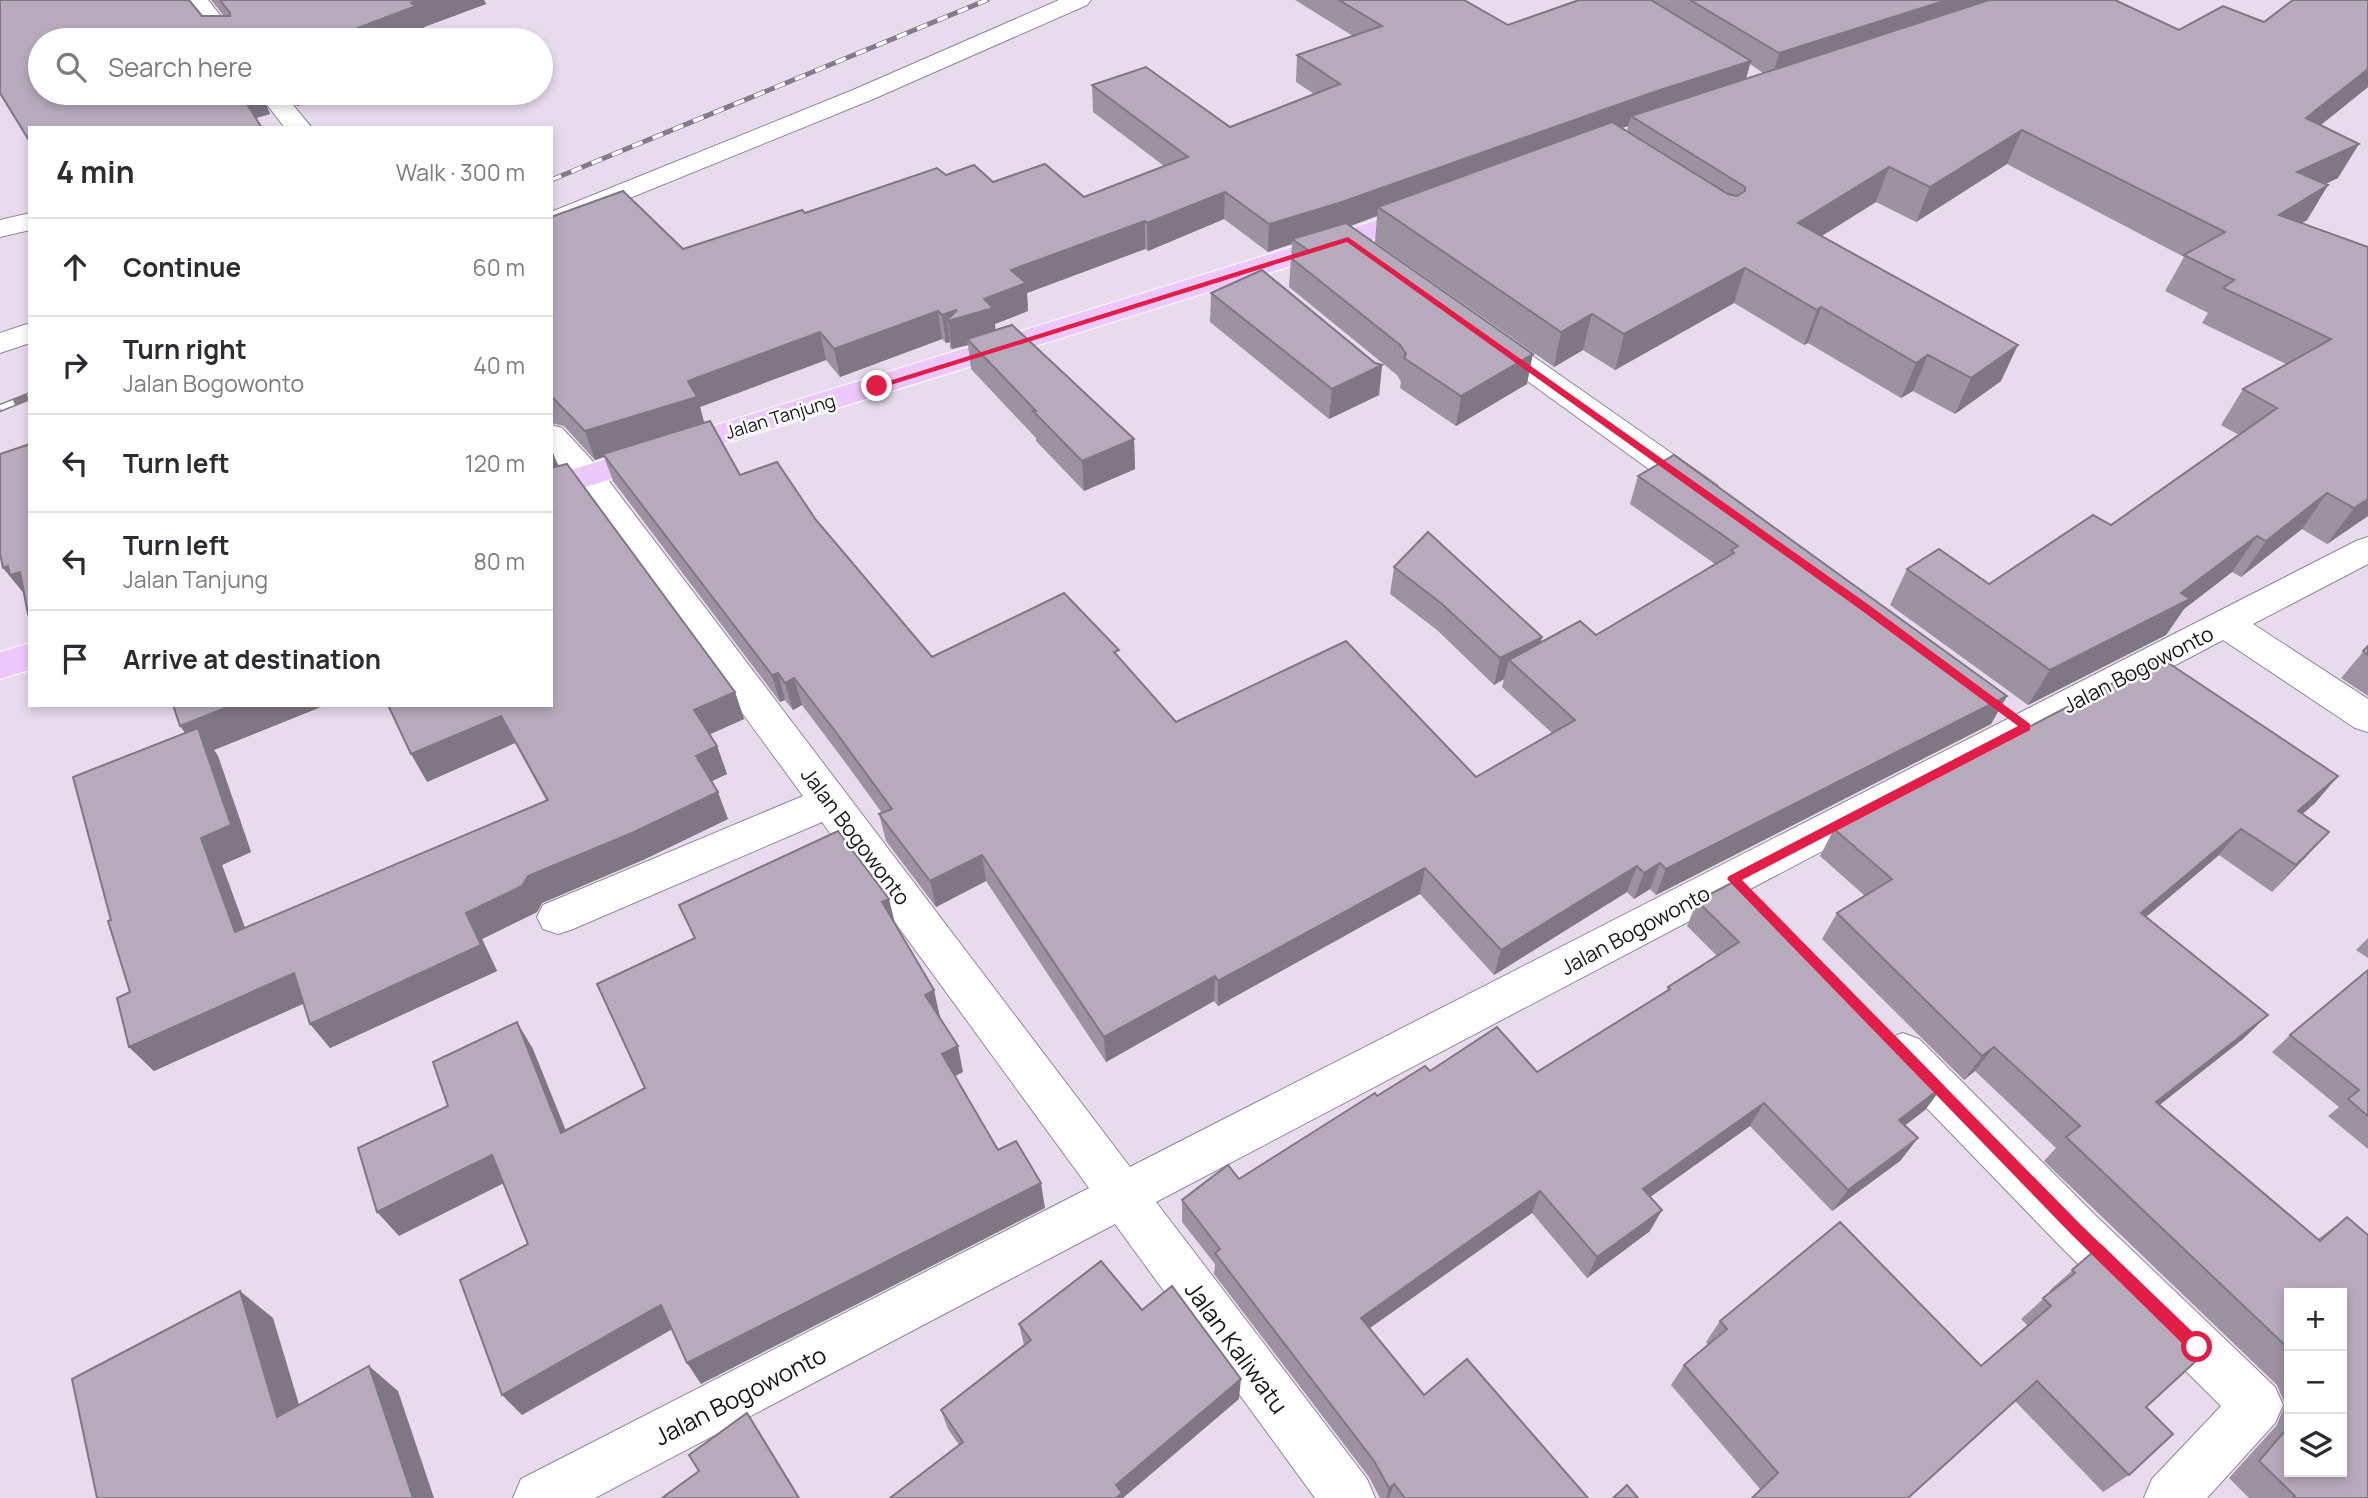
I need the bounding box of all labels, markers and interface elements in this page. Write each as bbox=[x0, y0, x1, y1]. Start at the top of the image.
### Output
search box bbox=[28, 28, 553, 105]
icon: search bbox=[52, 48, 90, 86]
text: Search here bbox=[108, 49, 253, 85]
text: 4 min bbox=[56, 151, 134, 192]
text: Walk · 300 m bbox=[396, 156, 525, 188]
icon: ahead bbox=[56, 248, 94, 286]
text: Continue bbox=[123, 249, 241, 285]
text: 60 m bbox=[473, 251, 525, 283]
text: Turn right bbox=[123, 331, 247, 367]
icon: right bbox=[56, 346, 94, 384]
text: 40 m bbox=[473, 349, 525, 381]
text: Jalan Bogowonto bbox=[123, 367, 304, 399]
route end bbox=[861, 370, 892, 401]
street label: Jalan Tanjung bbox=[722, 388, 838, 444]
icon: left bbox=[56, 444, 94, 482]
text: Turn left bbox=[123, 445, 230, 481]
text: 120 m bbox=[465, 447, 525, 479]
text: Turn left bbox=[123, 527, 230, 563]
icon: left bbox=[56, 542, 94, 580]
text: 80 m bbox=[474, 545, 525, 577]
text: Jalan Tanjung bbox=[123, 563, 268, 595]
street label: Jalan Bogowonto bbox=[2058, 619, 2218, 719]
icon: arrive bbox=[56, 640, 94, 678]
text: Arrive at destination bbox=[123, 641, 381, 677]
street label: Jalan Bogowonto bbox=[795, 762, 917, 910]
street label: Jalan Bogowonto bbox=[1555, 879, 1715, 981]
street label: Jalan Kaliwatu bbox=[1178, 1274, 1296, 1420]
map controls bbox=[2284, 1288, 2347, 1477]
button: + bbox=[2284, 1288, 2347, 1351]
route start bbox=[2181, 1331, 2212, 1362]
street label: Jalan Bogowonto bbox=[648, 1337, 832, 1453]
button: − bbox=[2284, 1351, 2347, 1414]
button: layers bbox=[2284, 1414, 2347, 1477]

